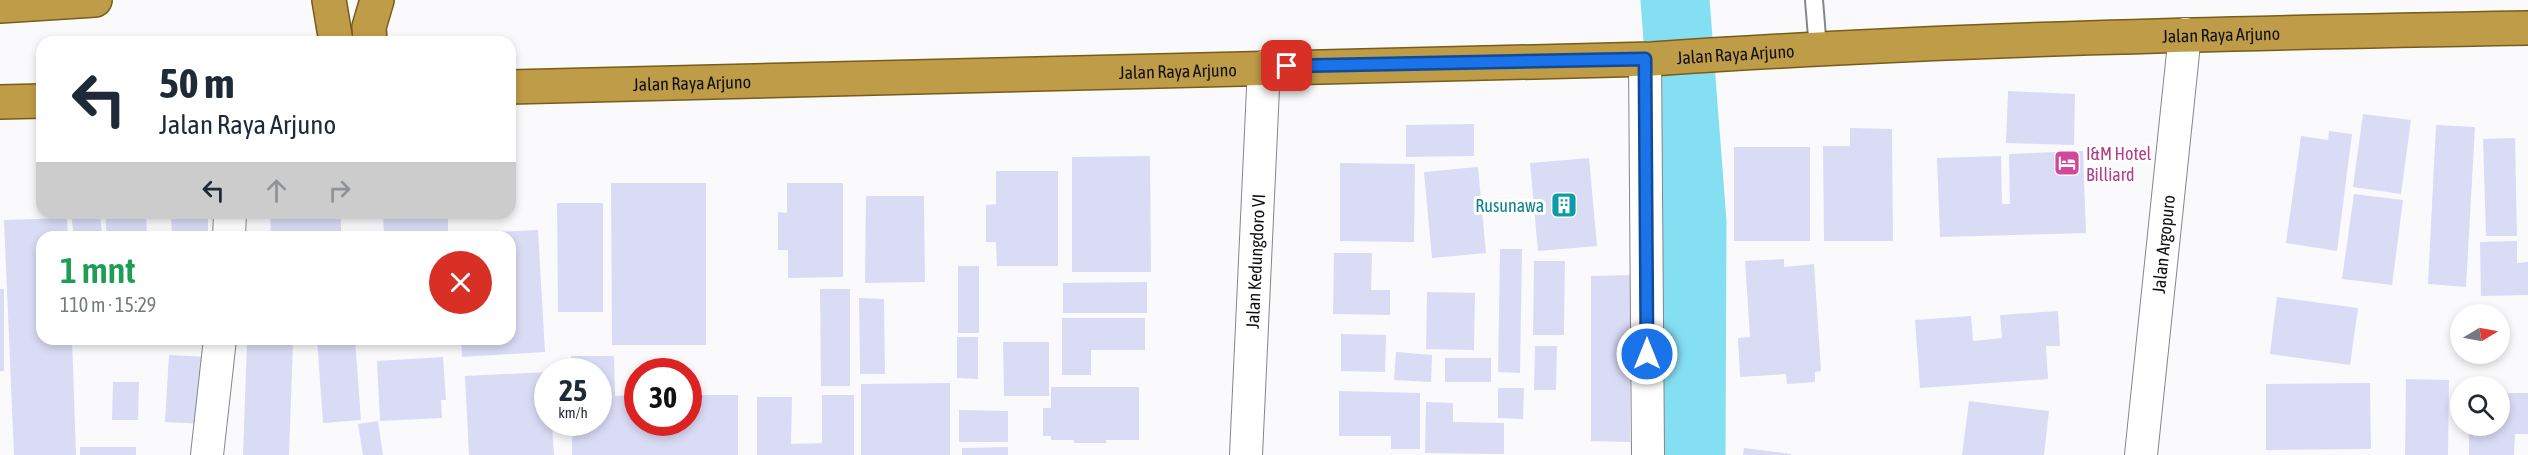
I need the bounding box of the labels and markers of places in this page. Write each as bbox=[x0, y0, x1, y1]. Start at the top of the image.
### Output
pin bbox=[1261, 40, 1312, 91]
place label: I&M Hotel Billiard bbox=[2086, 143, 2152, 185]
hotel icon: I&M Hotel Billiard bbox=[2052, 148, 2082, 178]
building icon: Rusunawa bbox=[1549, 190, 1579, 220]
place label: Rusunawa bbox=[1475, 195, 1544, 216]

